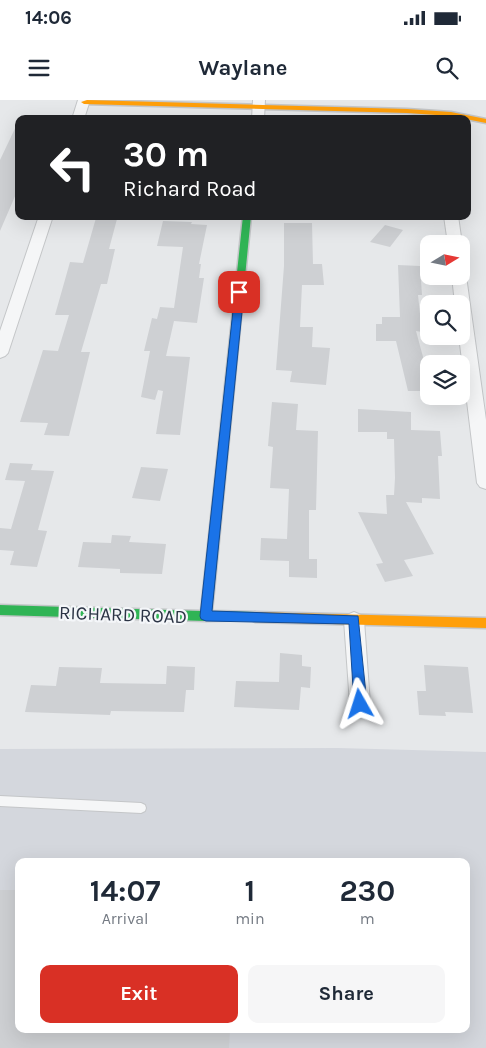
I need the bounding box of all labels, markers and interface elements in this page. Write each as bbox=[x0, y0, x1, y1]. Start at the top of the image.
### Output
text: 14:06 bbox=[25, 7, 72, 29]
icon: menu bbox=[25, 54, 53, 82]
icon: search bbox=[433, 54, 461, 82]
text: Waylane bbox=[199, 55, 287, 81]
text: 30 m bbox=[123, 134, 209, 175]
icon: left bbox=[40, 135, 105, 200]
text: Richard Road bbox=[123, 176, 257, 202]
north arrow bbox=[420, 235, 470, 285]
map controls bbox=[420, 235, 470, 405]
pin bbox=[218, 271, 260, 313]
icon: arrive bbox=[225, 278, 253, 306]
button: search bbox=[420, 295, 470, 345]
button: layers bbox=[420, 355, 470, 405]
street label: RICHARD ROAD bbox=[58, 602, 187, 628]
position arrow bbox=[333, 677, 385, 729]
text: 14:07 bbox=[90, 873, 160, 909]
text: 1 bbox=[245, 873, 255, 909]
text: 230 bbox=[339, 873, 395, 909]
text: Arrival bbox=[102, 909, 149, 928]
text: min bbox=[235, 909, 265, 928]
text: m bbox=[360, 909, 375, 928]
button: Exit bbox=[40, 965, 238, 1023]
button: Share bbox=[248, 965, 445, 1023]

